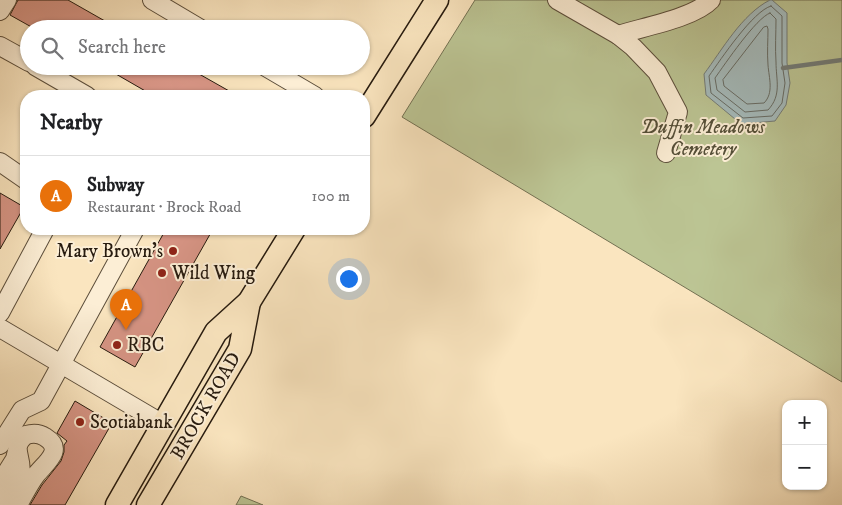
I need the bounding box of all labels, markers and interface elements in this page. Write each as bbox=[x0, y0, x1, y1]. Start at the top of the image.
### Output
search box bbox=[20, 20, 370, 75]
icon: search bbox=[38, 34, 66, 62]
text: Search here bbox=[78, 36, 166, 59]
text: Nearby bbox=[40, 110, 102, 136]
park label: Duffin Meadows Cemetery bbox=[641, 116, 766, 161]
text: Subway bbox=[87, 174, 144, 197]
text: A bbox=[51, 186, 61, 206]
text: 100 m bbox=[312, 186, 350, 206]
text: Restaurant · Brock Road bbox=[87, 197, 241, 217]
place label: Mary Brown's bbox=[56, 240, 163, 263]
marker: Mary Brown's bbox=[167, 245, 179, 257]
place label: Wild Wing bbox=[171, 262, 256, 285]
your location bbox=[336, 266, 362, 292]
marker: Wild Wing bbox=[156, 267, 168, 279]
pin: A bbox=[110, 289, 142, 330]
place label: RBC bbox=[127, 334, 164, 357]
marker: RBC bbox=[111, 339, 123, 351]
street label: BROCK ROAD bbox=[166, 348, 246, 464]
map controls bbox=[782, 400, 827, 490]
button: + bbox=[782, 400, 827, 445]
place label: Scotiabank bbox=[90, 411, 173, 434]
marker: Scotiabank bbox=[74, 416, 86, 428]
button: − bbox=[782, 445, 827, 490]

